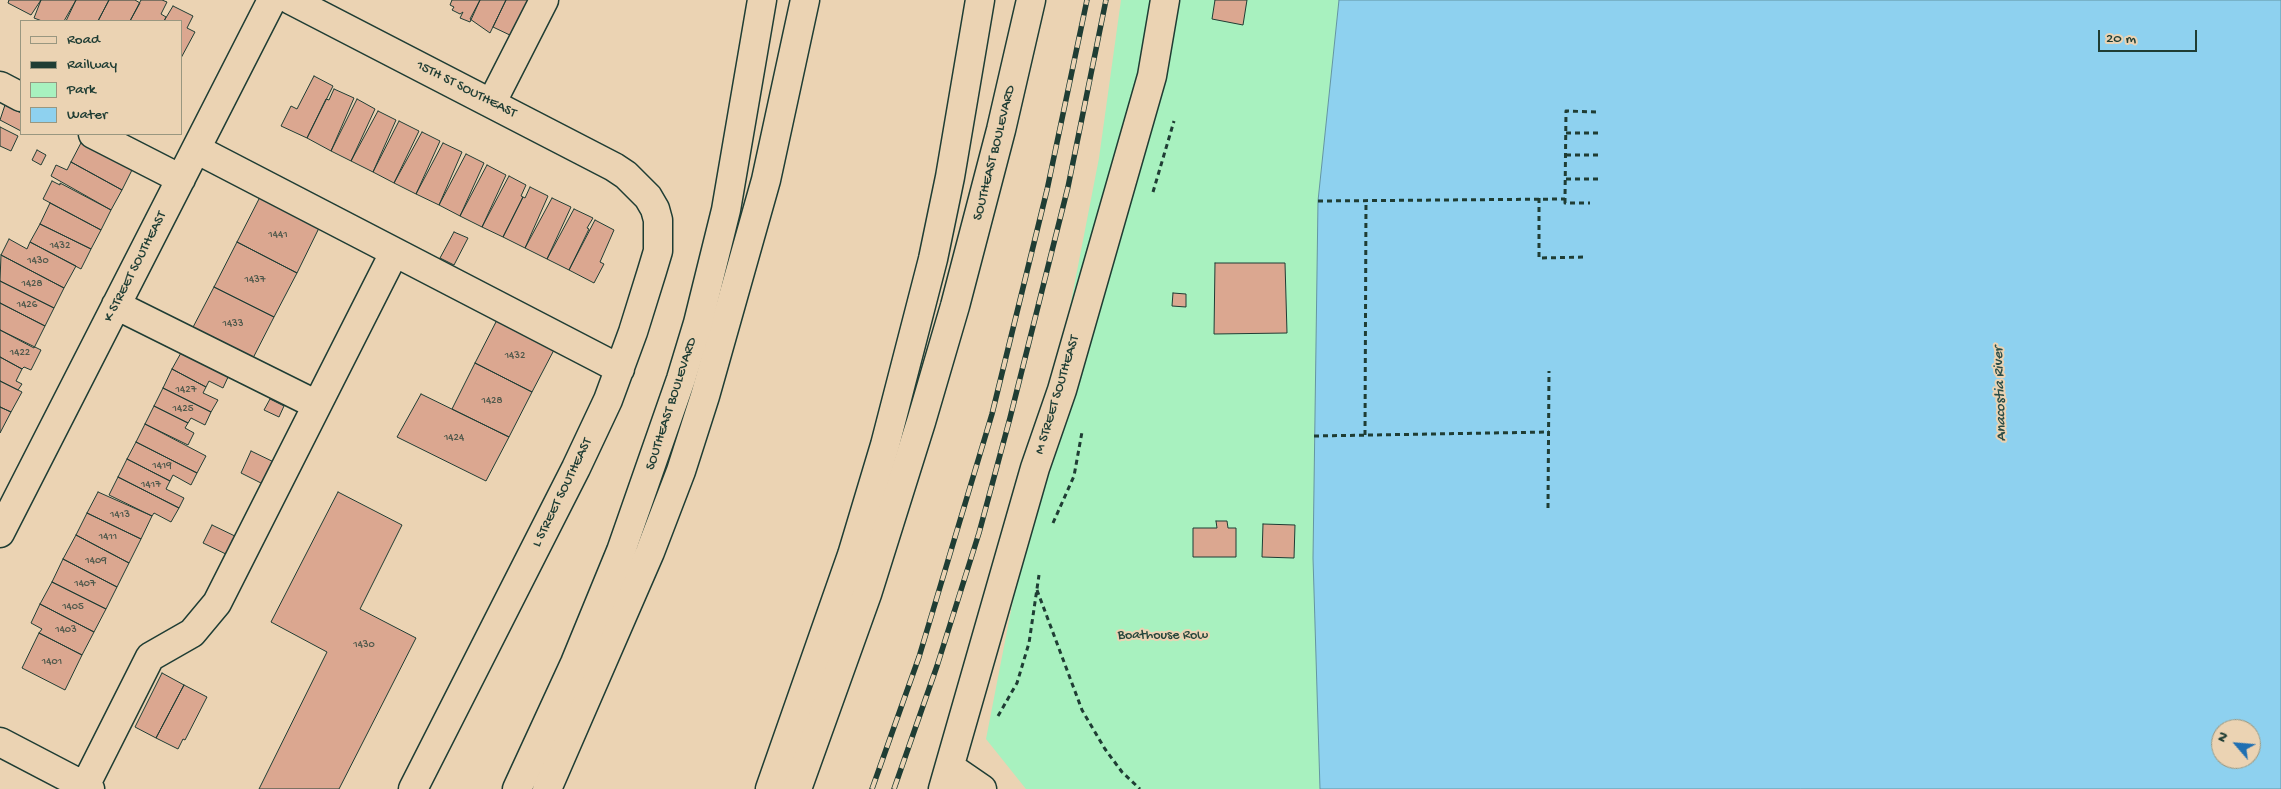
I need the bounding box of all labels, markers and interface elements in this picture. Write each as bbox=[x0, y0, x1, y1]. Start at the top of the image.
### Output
legend bbox=[20, 20, 182, 135]
scale bar bbox=[2101, 20, 2200, 52]
text: 20 m bbox=[2106, 30, 2136, 48]
text: Road bbox=[67, 31, 100, 49]
text: Railway bbox=[67, 56, 117, 74]
street label: 15TH ST SOUTHEAST bbox=[413, 58, 519, 122]
text: Park bbox=[67, 81, 96, 99]
street label: SOUTHEAST BOULEVARD bbox=[970, 84, 1020, 222]
text: Water bbox=[67, 106, 107, 124]
street label: K STREET SOUTHEAST bbox=[101, 209, 171, 325]
house number: 1441 bbox=[268, 228, 288, 242]
house number: 1432 bbox=[50, 239, 70, 253]
house number: 1430 bbox=[27, 254, 49, 268]
house number: 1437 bbox=[244, 273, 266, 287]
house number: 1428 bbox=[21, 277, 43, 291]
house number: 1426 bbox=[17, 298, 37, 312]
house number: 1433 bbox=[222, 317, 244, 331]
street label: M STREET SOUTHEAST bbox=[1032, 333, 1084, 457]
street label: SOUTHEAST BOULEVARD bbox=[643, 336, 701, 472]
house number: 1422 bbox=[10, 346, 30, 360]
water label: Anacostia River bbox=[1990, 346, 2012, 442]
house number: 1432 bbox=[505, 349, 525, 363]
house number: 1427 bbox=[176, 383, 196, 397]
house number: 1428 bbox=[481, 394, 503, 408]
house number: 1425 bbox=[173, 402, 193, 416]
house number: 1424 bbox=[444, 431, 464, 445]
street label: L STREET SOUTHEAST bbox=[529, 436, 597, 550]
house number: 1419 bbox=[152, 459, 172, 473]
house number: 1417 bbox=[141, 478, 161, 492]
house number: 1413 bbox=[110, 508, 130, 522]
house number: 1411 bbox=[99, 530, 117, 544]
house number: 1409 bbox=[85, 554, 107, 568]
house number: 1407 bbox=[74, 577, 96, 591]
house number: 1405 bbox=[62, 600, 84, 614]
house number: 1403 bbox=[55, 623, 77, 637]
park label: Boathouse Row bbox=[1118, 628, 1208, 644]
house number: 1430 bbox=[353, 638, 375, 652]
house number: 1401 bbox=[42, 655, 62, 669]
north arrow bbox=[2211, 719, 2261, 769]
text: N bbox=[2213, 729, 2233, 745]

